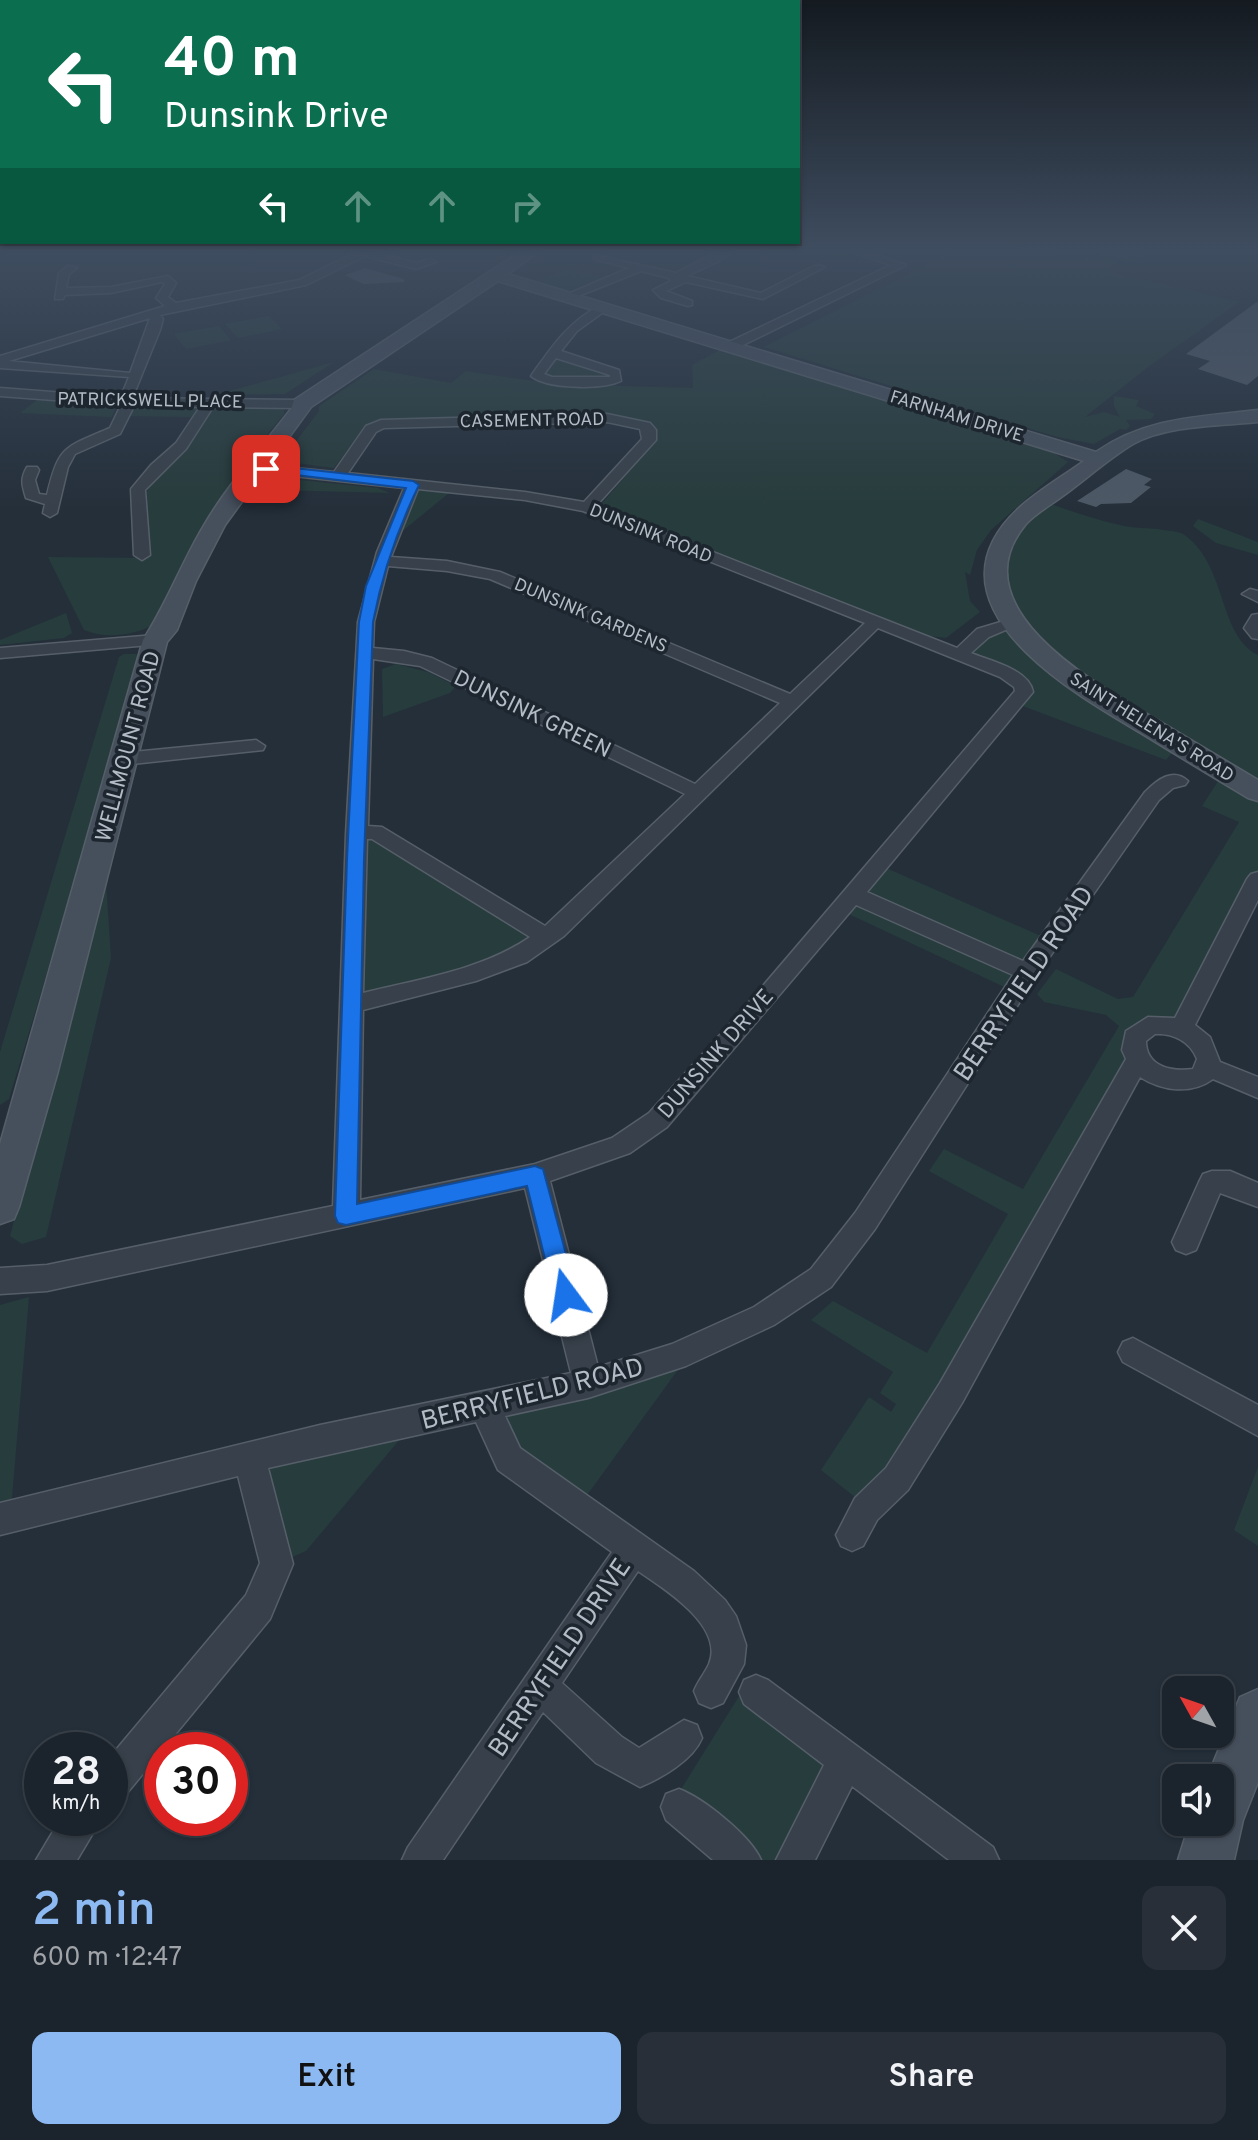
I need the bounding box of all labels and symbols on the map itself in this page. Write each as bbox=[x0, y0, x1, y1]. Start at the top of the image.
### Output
street label: FARNHAM DRIVE bbox=[887, 386, 1026, 449]
street label: PATRICKSWELL PLACE bbox=[57, 388, 243, 415]
street label: CASEMENT ROAD bbox=[459, 409, 605, 434]
pin bbox=[232, 435, 300, 503]
street label: DUNSINK ROAD bbox=[586, 499, 715, 569]
street label: DUNSINK GARDENS bbox=[510, 574, 671, 659]
street label: WELLMOUNT ROAD bbox=[91, 648, 168, 845]
street label: DUNSINK GREEN bbox=[449, 665, 615, 765]
street label: SAINT HELENA'S ROAD bbox=[1065, 668, 1238, 788]
street label: BERRYFIELD ROAD bbox=[948, 881, 1103, 1088]
street label: DUNSINK DRIVE bbox=[653, 984, 781, 1125]
position arrow bbox=[524, 1253, 608, 1337]
street label: BERRYFIELD ROAD bbox=[418, 1352, 647, 1439]
street label: BERRYFIELD DRIVE bbox=[482, 1553, 640, 1764]
north arrow bbox=[1162, 1676, 1234, 1748]
speed limit sign: 30 bbox=[144, 1732, 248, 1836]

